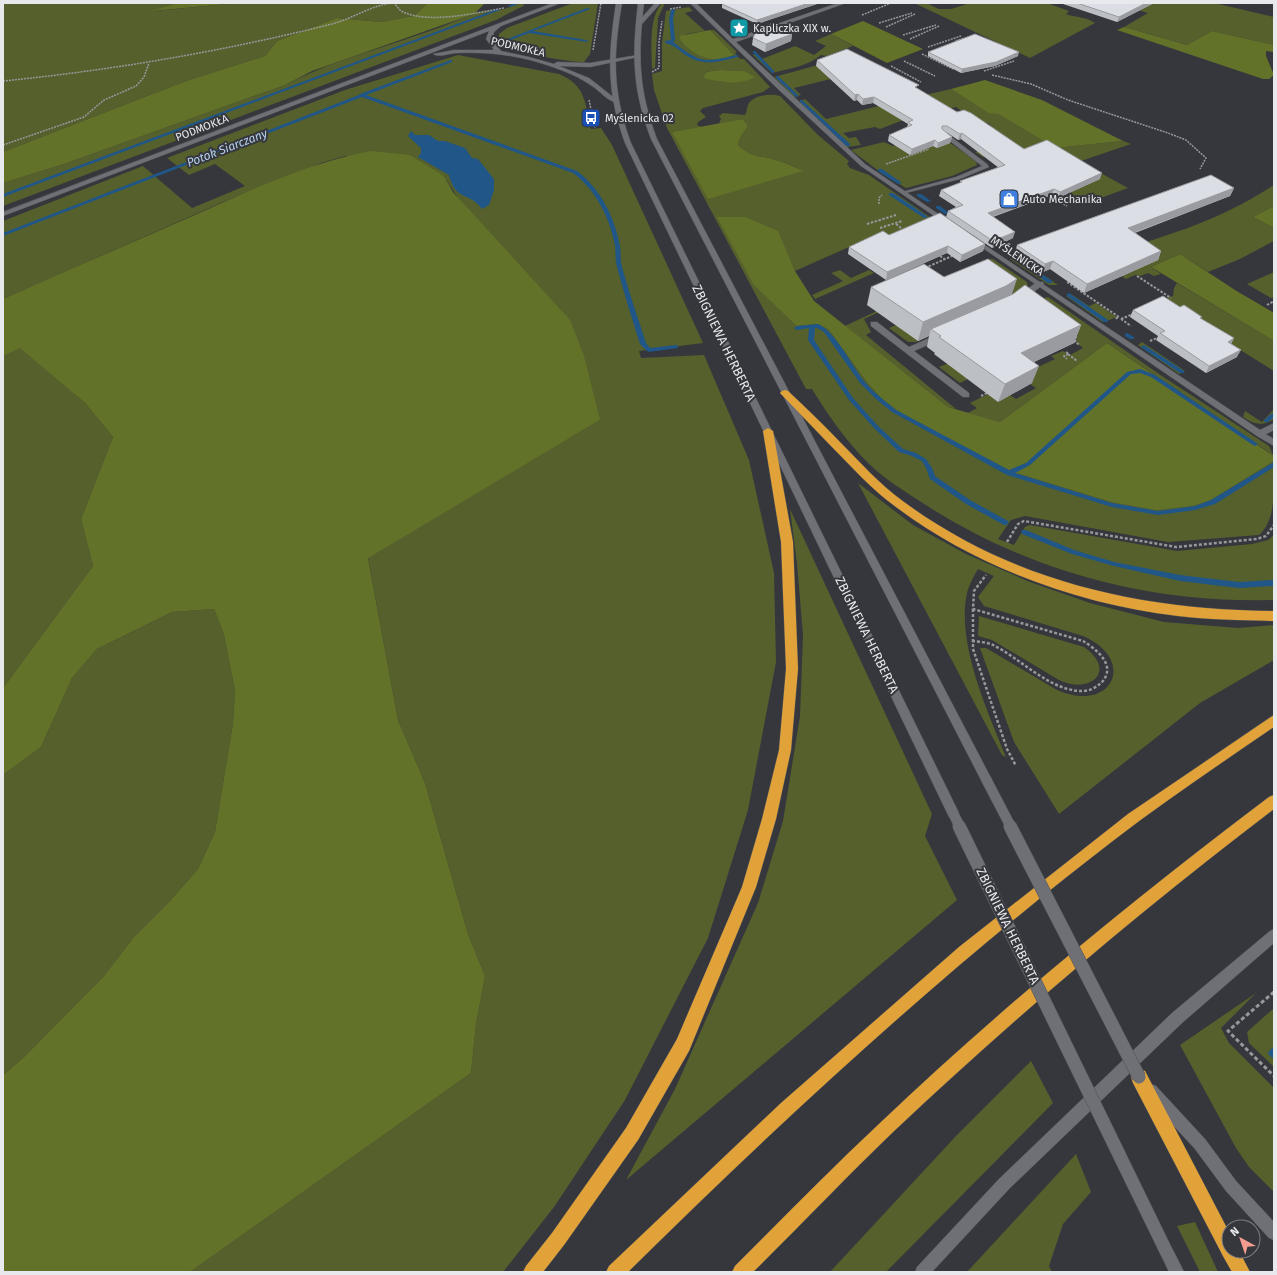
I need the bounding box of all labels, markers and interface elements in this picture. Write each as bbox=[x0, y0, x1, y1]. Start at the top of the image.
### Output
place icon: Kapliczka XIX w. bbox=[728, 17, 750, 39]
place label: Kapliczka XIX w. bbox=[753, 22, 831, 35]
street label: PODMOKŁA bbox=[489, 34, 547, 60]
bus stop icon: Myślenicka 02 bbox=[580, 107, 602, 129]
street label: PODMOKŁA bbox=[174, 112, 231, 144]
place label: Myślenicka 02 bbox=[605, 112, 674, 125]
water label: Potok Siarczany bbox=[185, 126, 270, 170]
shop icon: Auto Mechanika bbox=[998, 188, 1020, 210]
place label: Auto Mechanika bbox=[1023, 193, 1102, 206]
street label: MYŚLENICKA bbox=[988, 233, 1047, 279]
street label: ZBIGNIEWA HERBERTA bbox=[689, 282, 759, 404]
street label: ZBIGNIEWA HERBERTA bbox=[832, 574, 902, 696]
street label: ZBIGNIEWA HERBERTA bbox=[973, 865, 1043, 987]
north arrow bbox=[1221, 1219, 1261, 1259]
text: N bbox=[1228, 1224, 1242, 1239]

